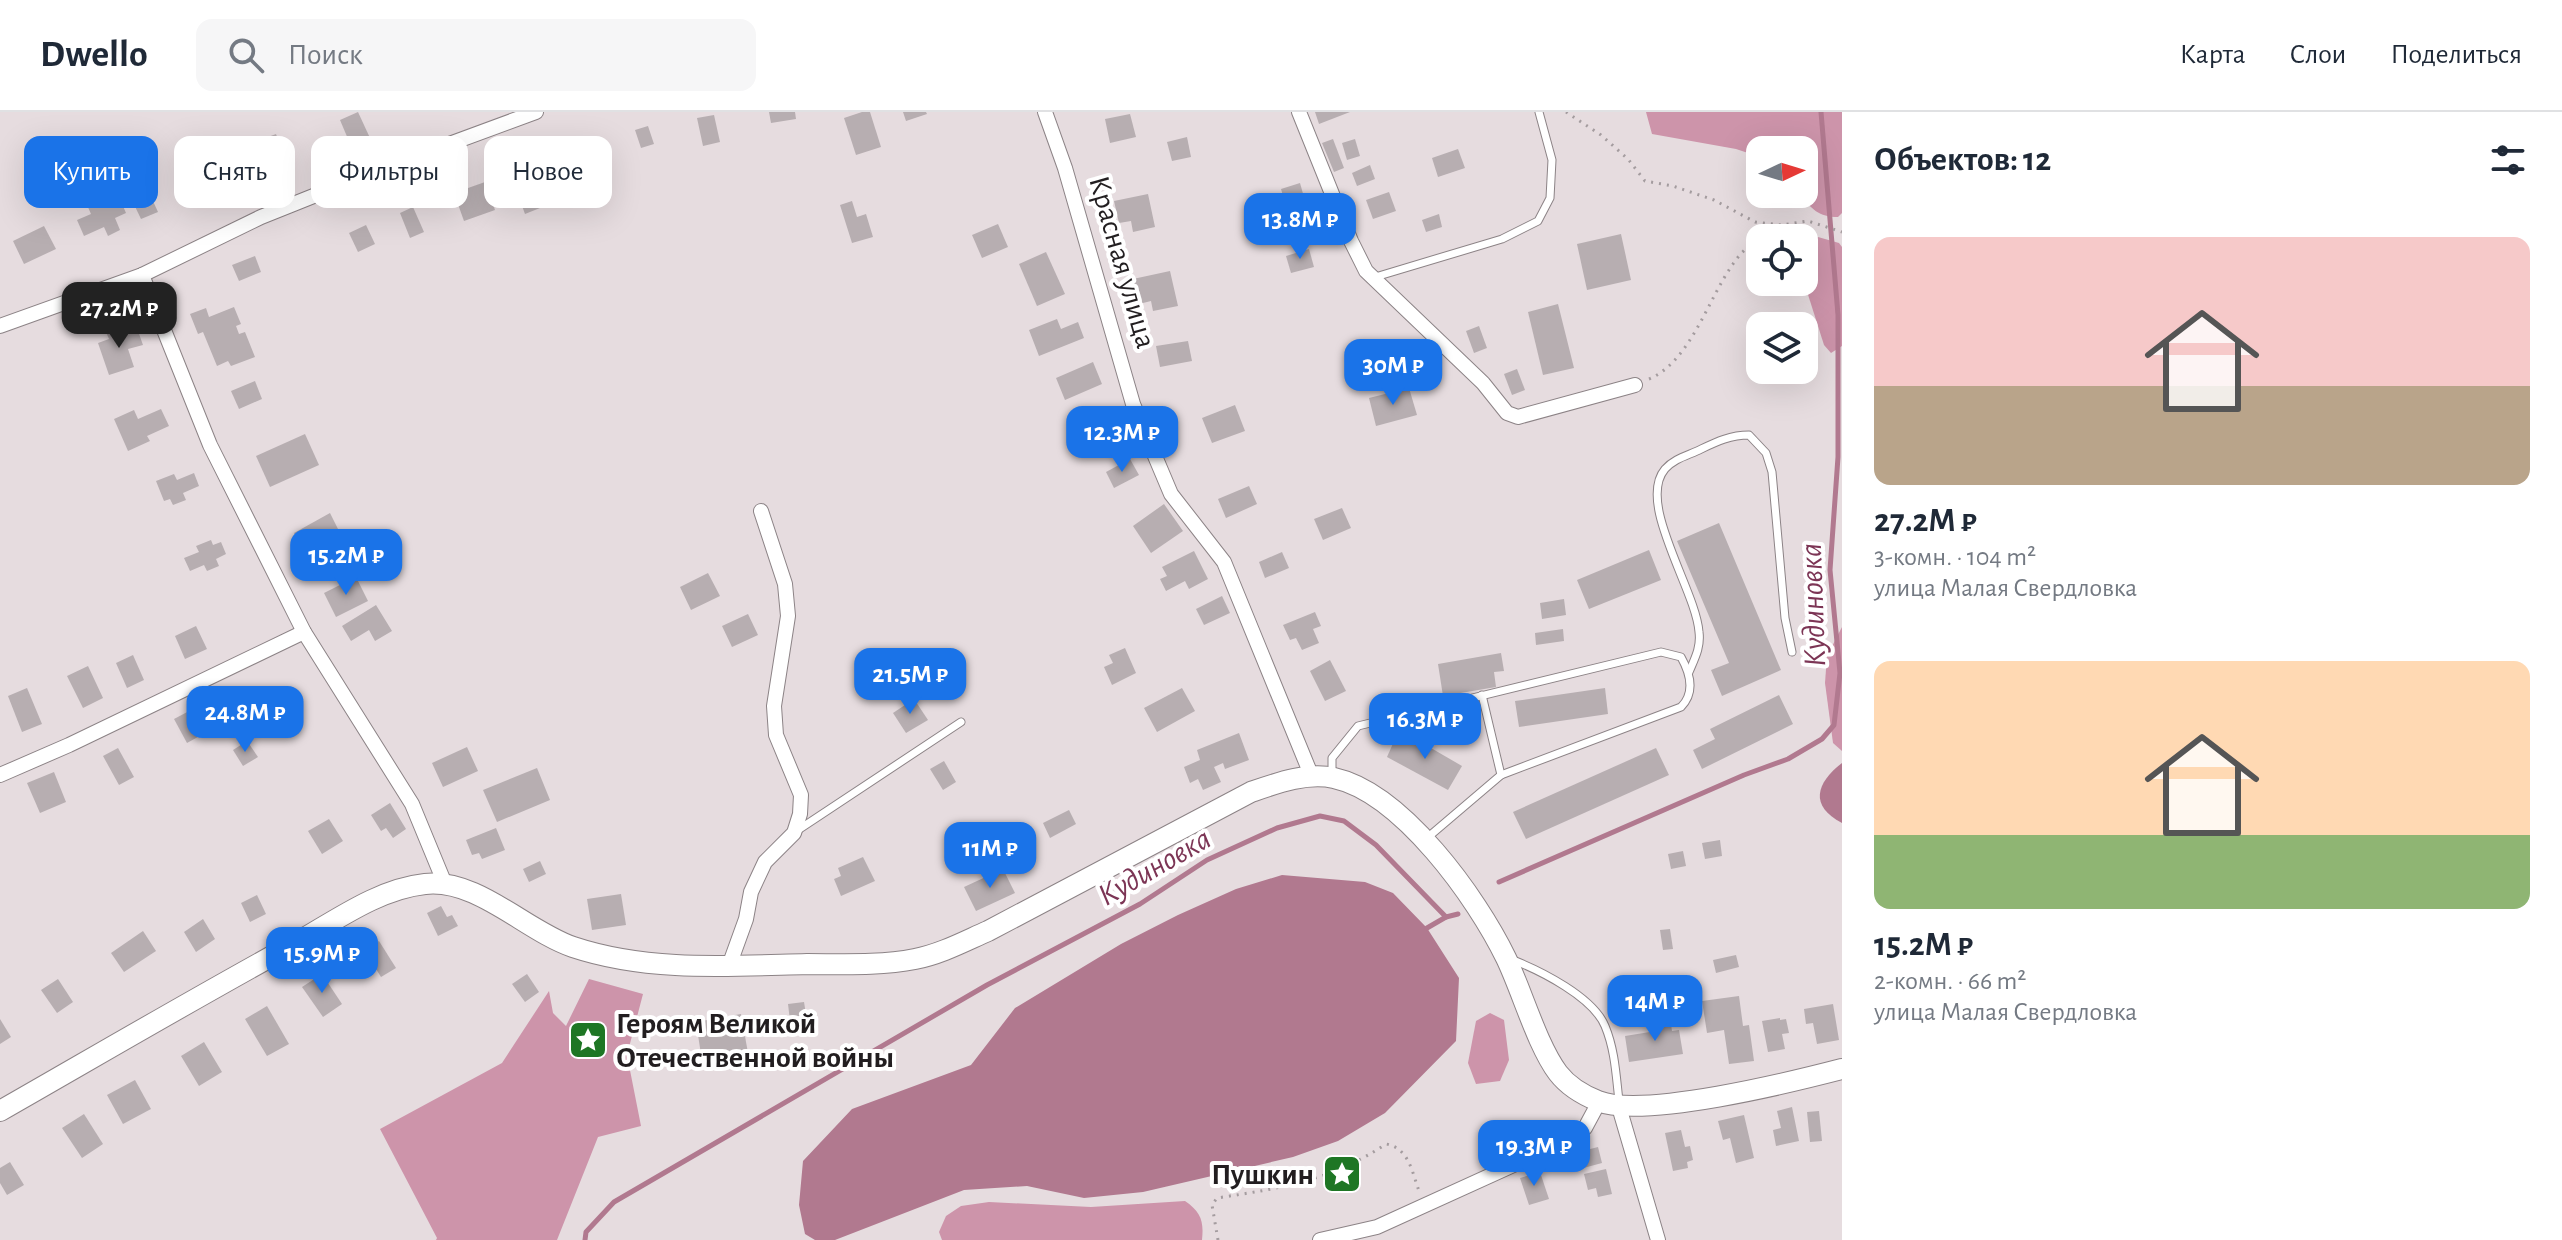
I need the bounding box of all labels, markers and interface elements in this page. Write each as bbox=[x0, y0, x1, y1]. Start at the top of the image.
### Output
search box bbox=[196, 19, 756, 91]
icon: search bbox=[224, 33, 268, 77]
text: Dwello bbox=[40, 36, 148, 74]
text: Поиск bbox=[288, 40, 363, 70]
text: Карта bbox=[2180, 41, 2246, 69]
text: Слои bbox=[2290, 41, 2346, 69]
text: Поделиться bbox=[2390, 41, 2522, 69]
chip: Купить bbox=[24, 136, 158, 208]
chip: Снять bbox=[174, 136, 295, 208]
chip: Фильтры bbox=[311, 136, 468, 208]
chip: Новое bbox=[484, 136, 612, 208]
north arrow bbox=[1746, 136, 1818, 208]
map controls bbox=[1746, 136, 1818, 384]
icon: filters bbox=[2486, 138, 2530, 182]
text: Объектов: 12 bbox=[1874, 143, 2051, 177]
street label: Красная улица bbox=[1083, 173, 1161, 352]
pin: 13.8M ₽ bbox=[1226, 193, 1374, 261]
text: 13.8M ₽ bbox=[1262, 206, 1338, 232]
button: locate bbox=[1746, 224, 1818, 296]
pin: 27.2M ₽ bbox=[45, 282, 193, 350]
icon: home bbox=[2130, 289, 2274, 433]
text: 27.2M ₽ bbox=[80, 295, 158, 321]
button: layers bbox=[1746, 312, 1818, 384]
pin: 30M ₽ bbox=[1337, 339, 1449, 407]
text: 30M ₽ bbox=[1362, 352, 1424, 378]
pin: 12.3M ₽ bbox=[1048, 406, 1196, 474]
text: 12.3M ₽ bbox=[1084, 419, 1160, 445]
text: 27.2M ₽ bbox=[1874, 504, 1977, 538]
pin: 15.2M ₽ bbox=[272, 529, 420, 597]
text: 15.2M ₽ bbox=[308, 542, 384, 568]
water label: Кудиновка bbox=[1795, 543, 1831, 667]
text: 3-комн. · 104 m² bbox=[1874, 544, 2036, 570]
text: улица Малая Свердловка bbox=[1874, 575, 2137, 601]
pin: 21.5M ₽ bbox=[836, 648, 984, 716]
text: 21.5M ₽ bbox=[872, 661, 948, 687]
pin: 24.8M ₽ bbox=[171, 686, 319, 754]
pin: 16.3M ₽ bbox=[1351, 693, 1499, 761]
text: 24.8M ₽ bbox=[205, 699, 285, 725]
text: 16.3M ₽ bbox=[1387, 706, 1463, 732]
icon: home bbox=[2130, 713, 2274, 857]
pin: 11M ₽ bbox=[934, 822, 1046, 890]
water label: Кудиновка bbox=[1093, 822, 1216, 912]
text: 11M ₽ bbox=[962, 835, 1018, 861]
pin: 15.9M ₽ bbox=[248, 927, 396, 995]
text: 15.2M ₽ bbox=[1874, 928, 1973, 962]
text: 15.9M ₽ bbox=[284, 940, 360, 966]
text: 2-комн. · 66 m² bbox=[1874, 968, 2026, 994]
pin: 14M ₽ bbox=[1599, 975, 1711, 1043]
text: 14M ₽ bbox=[1625, 988, 1685, 1014]
text: улица Малая Свердловка bbox=[1874, 999, 2137, 1025]
place label: Героям Великой Отечественной войны bbox=[616, 1009, 894, 1073]
place icon: Героям Великой Отечественной войны bbox=[567, 1019, 609, 1061]
pin: 19.3M ₽ bbox=[1460, 1120, 1608, 1188]
text: 19.3M ₽ bbox=[1496, 1133, 1572, 1159]
place icon: Пушкин bbox=[1321, 1153, 1363, 1195]
place label: Пушкин bbox=[1211, 1160, 1314, 1190]

